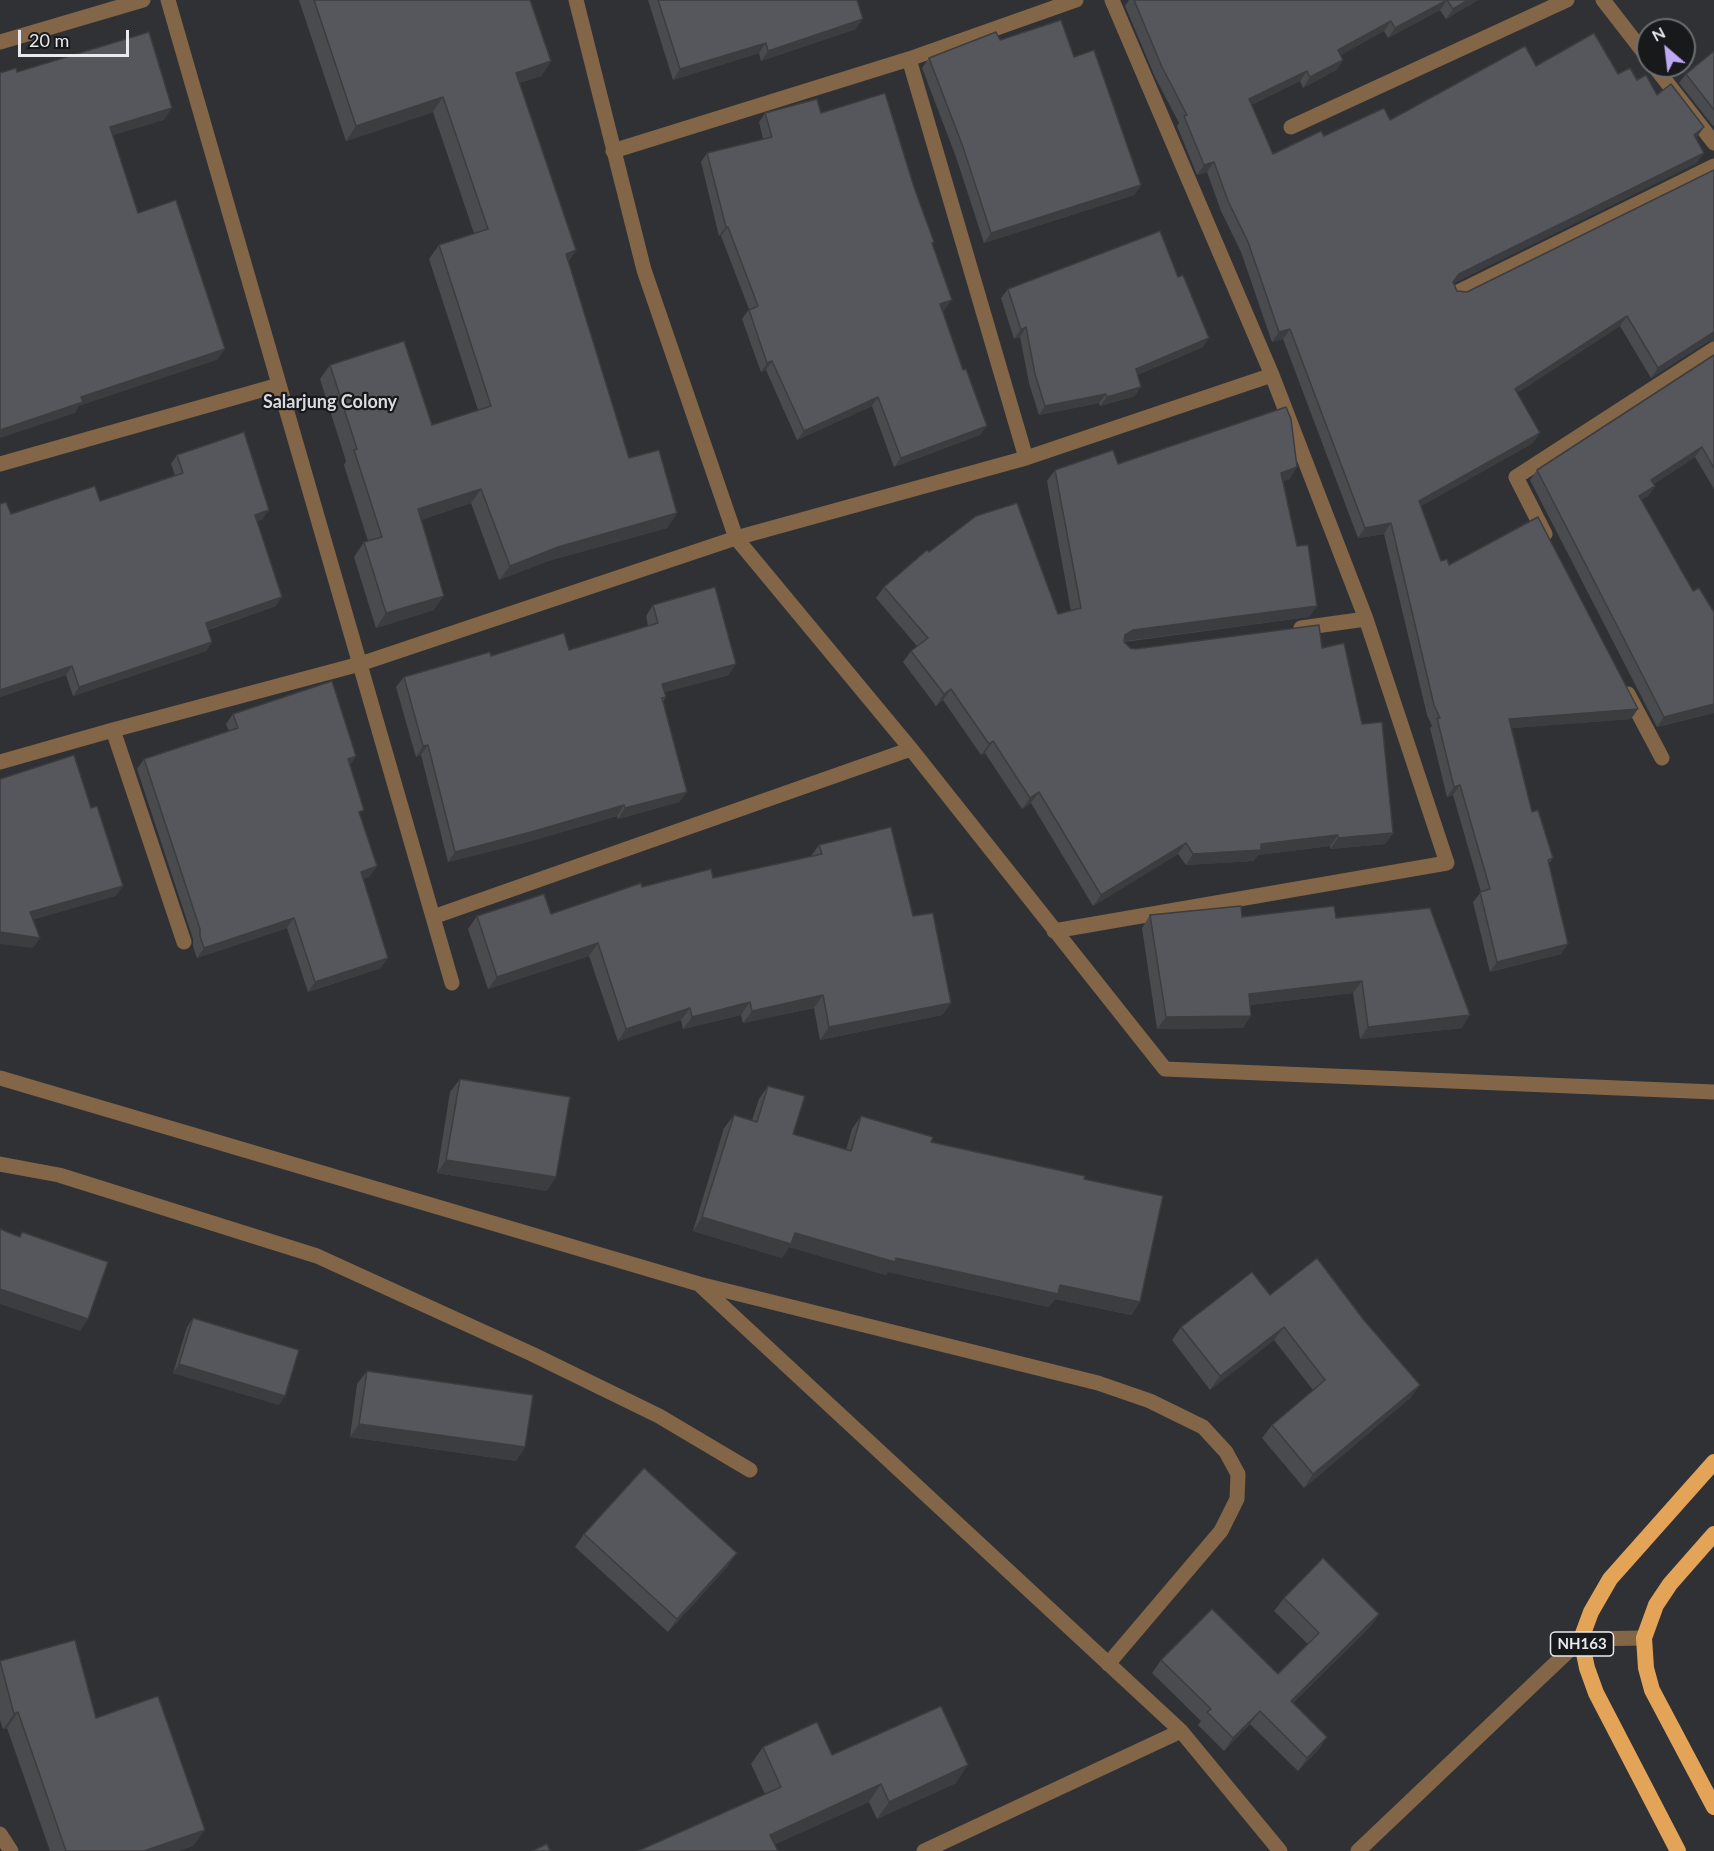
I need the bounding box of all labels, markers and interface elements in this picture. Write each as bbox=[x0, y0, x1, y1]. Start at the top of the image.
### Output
scale bar bbox=[21, 18, 132, 56]
north arrow bbox=[1636, 18, 1696, 78]
text: N bbox=[1648, 22, 1668, 45]
text: 20 m bbox=[29, 29, 69, 51]
district label: Salarjung Colony bbox=[263, 391, 397, 413]
road number: NH163 bbox=[1550, 1632, 1614, 1656]

